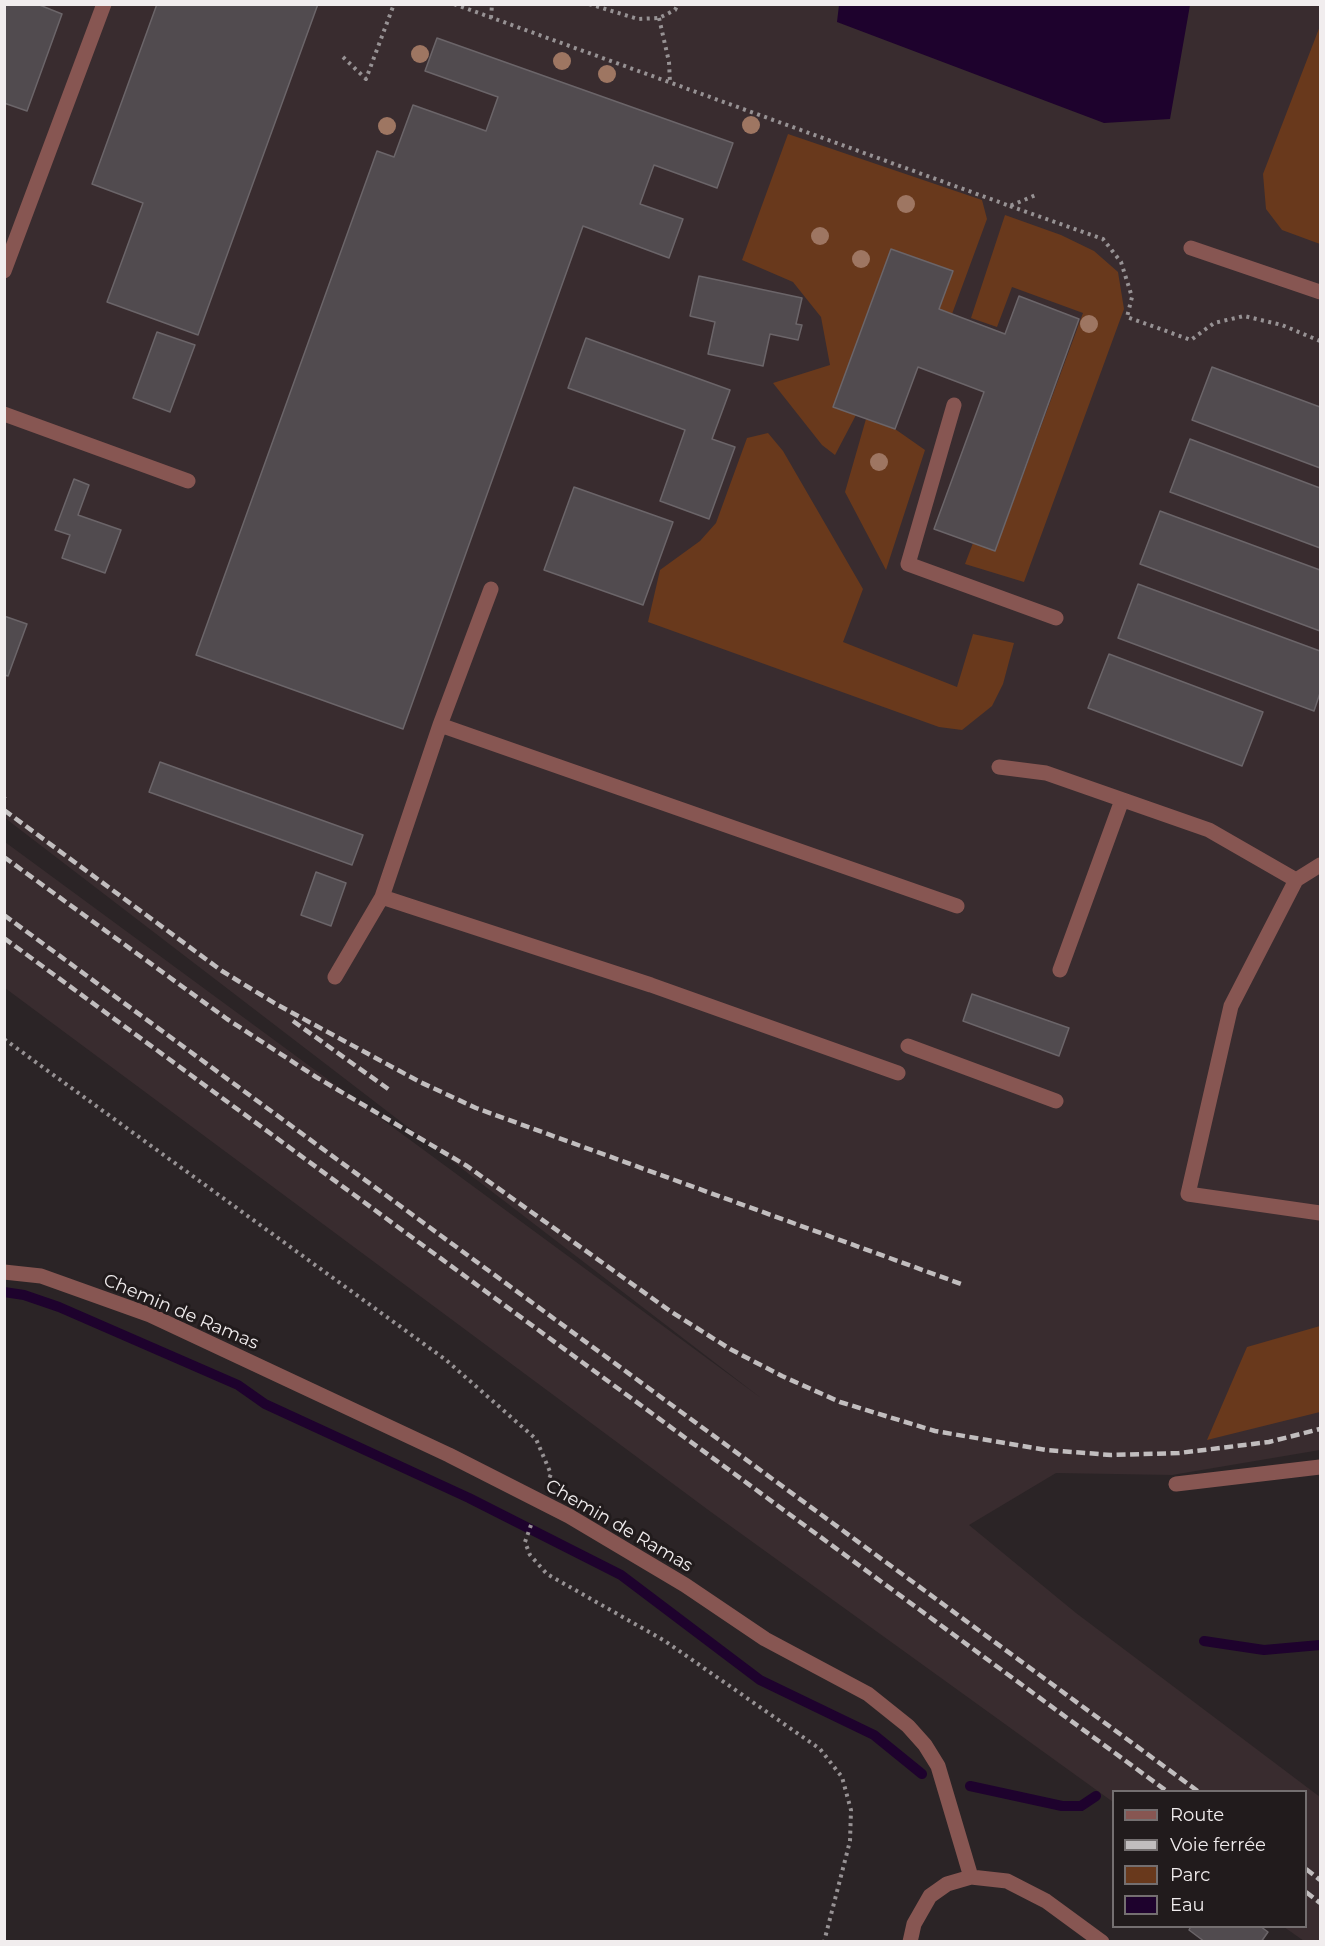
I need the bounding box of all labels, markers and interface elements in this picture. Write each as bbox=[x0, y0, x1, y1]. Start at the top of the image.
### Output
street label: Chemin de Ramas bbox=[100, 1270, 262, 1354]
street label: Chemin de Ramas bbox=[542, 1475, 696, 1577]
legend bbox=[1112, 1790, 1307, 1928]
text: Route bbox=[1170, 1804, 1224, 1826]
text: Voie ferrée bbox=[1170, 1834, 1266, 1856]
text: Parc bbox=[1170, 1864, 1210, 1886]
text: Eau bbox=[1170, 1894, 1205, 1916]

